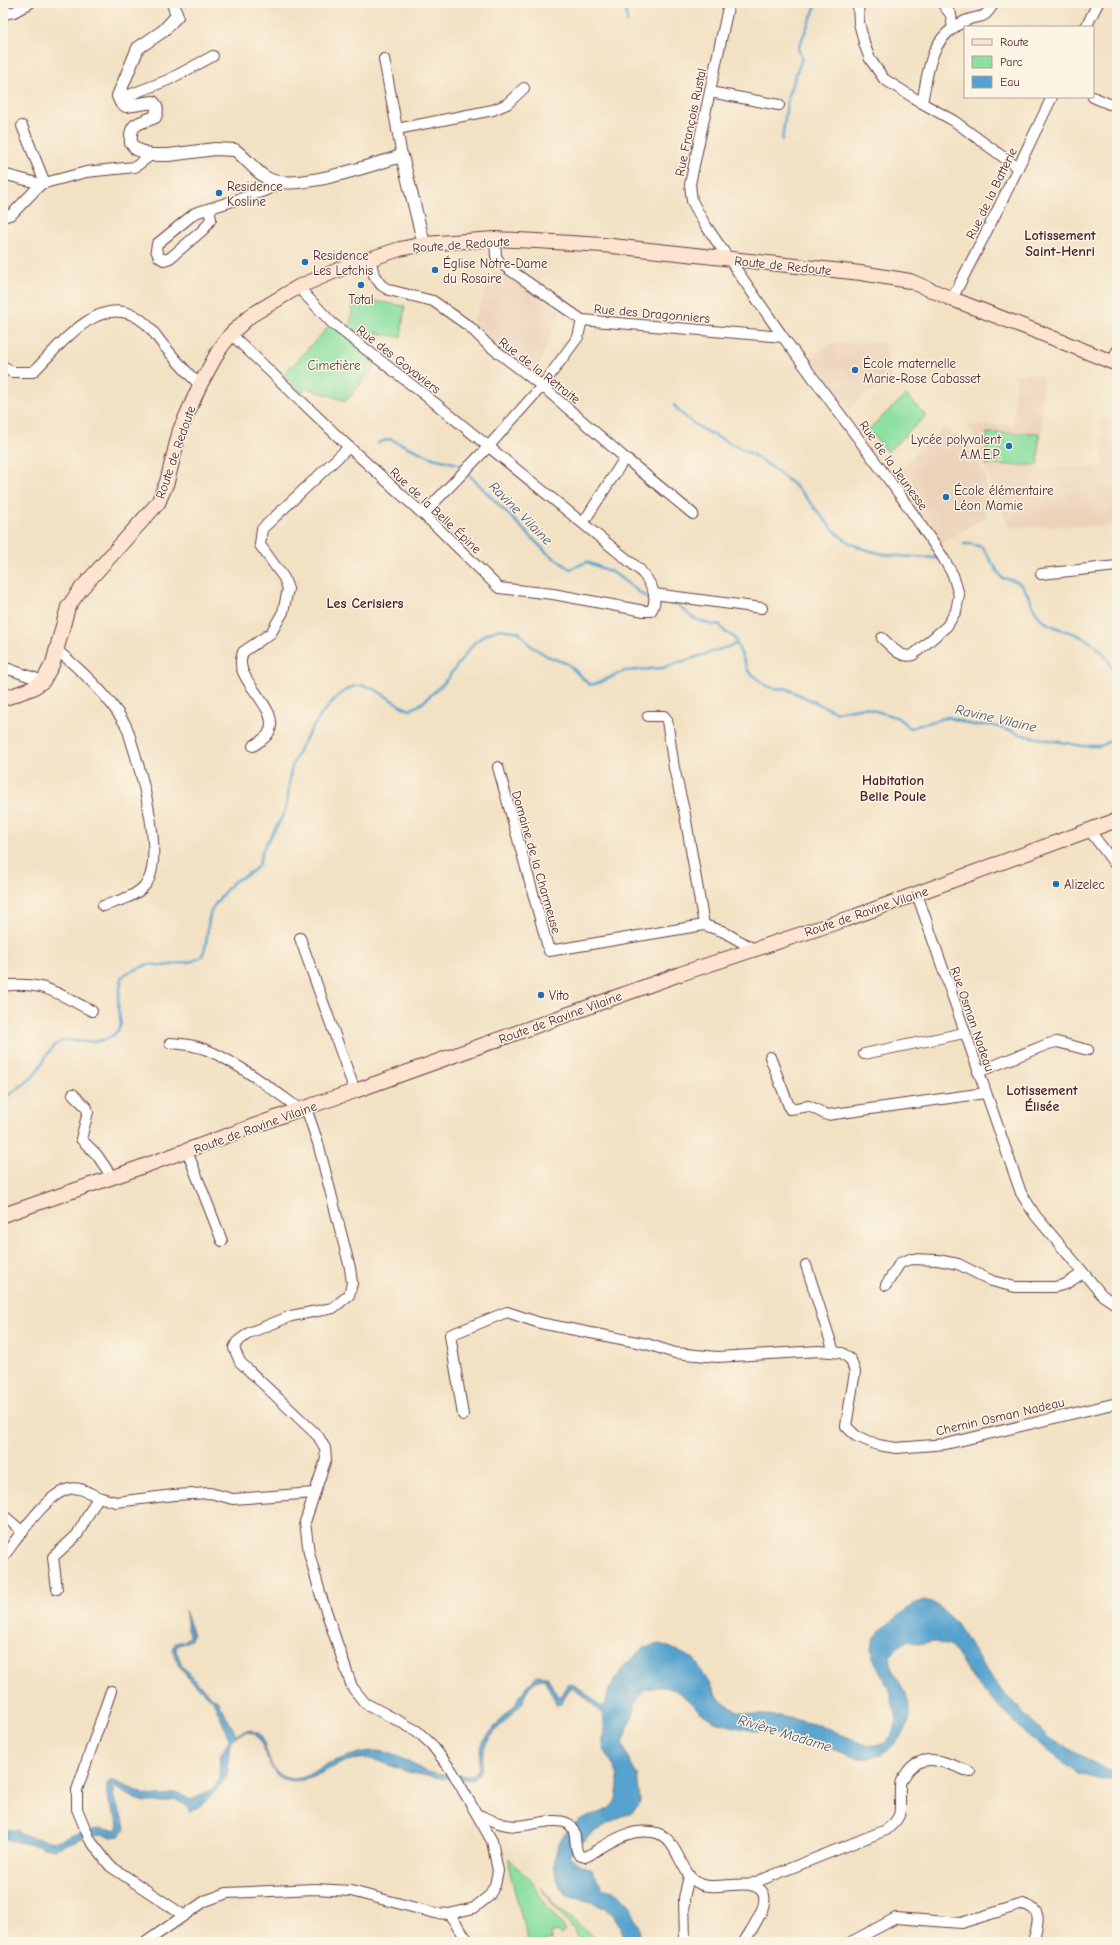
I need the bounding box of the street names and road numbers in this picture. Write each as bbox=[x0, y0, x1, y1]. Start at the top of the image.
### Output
street label: Rue François Rustal bbox=[672, 67, 709, 178]
street label: Rue de la Batterie bbox=[963, 145, 1020, 241]
street label: Route de Redoute bbox=[412, 234, 511, 255]
street label: Route de Redoute bbox=[734, 253, 833, 278]
street label: Rue des Dragonniers bbox=[593, 301, 711, 326]
street label: Rue des Goyaviers bbox=[354, 322, 444, 397]
street label: Rue de la Retraite bbox=[496, 334, 584, 407]
street label: Route de Redoute bbox=[153, 403, 199, 501]
street label: Rue de la Jeunesse bbox=[856, 418, 931, 513]
street label: Rue de la Belle Épine bbox=[387, 463, 485, 557]
street label: Domaine de la Charmeuse bbox=[509, 789, 564, 936]
street label: Route de Ravine Vilaine bbox=[802, 883, 930, 940]
street label: Rue Osman Nadeau bbox=[948, 965, 998, 1074]
street label: Route de Ravine Vilaine bbox=[497, 988, 624, 1047]
street label: Route de Ravine Vilaine bbox=[192, 1098, 319, 1157]
street label: Chemin Osman Nadeau bbox=[934, 1394, 1066, 1439]

